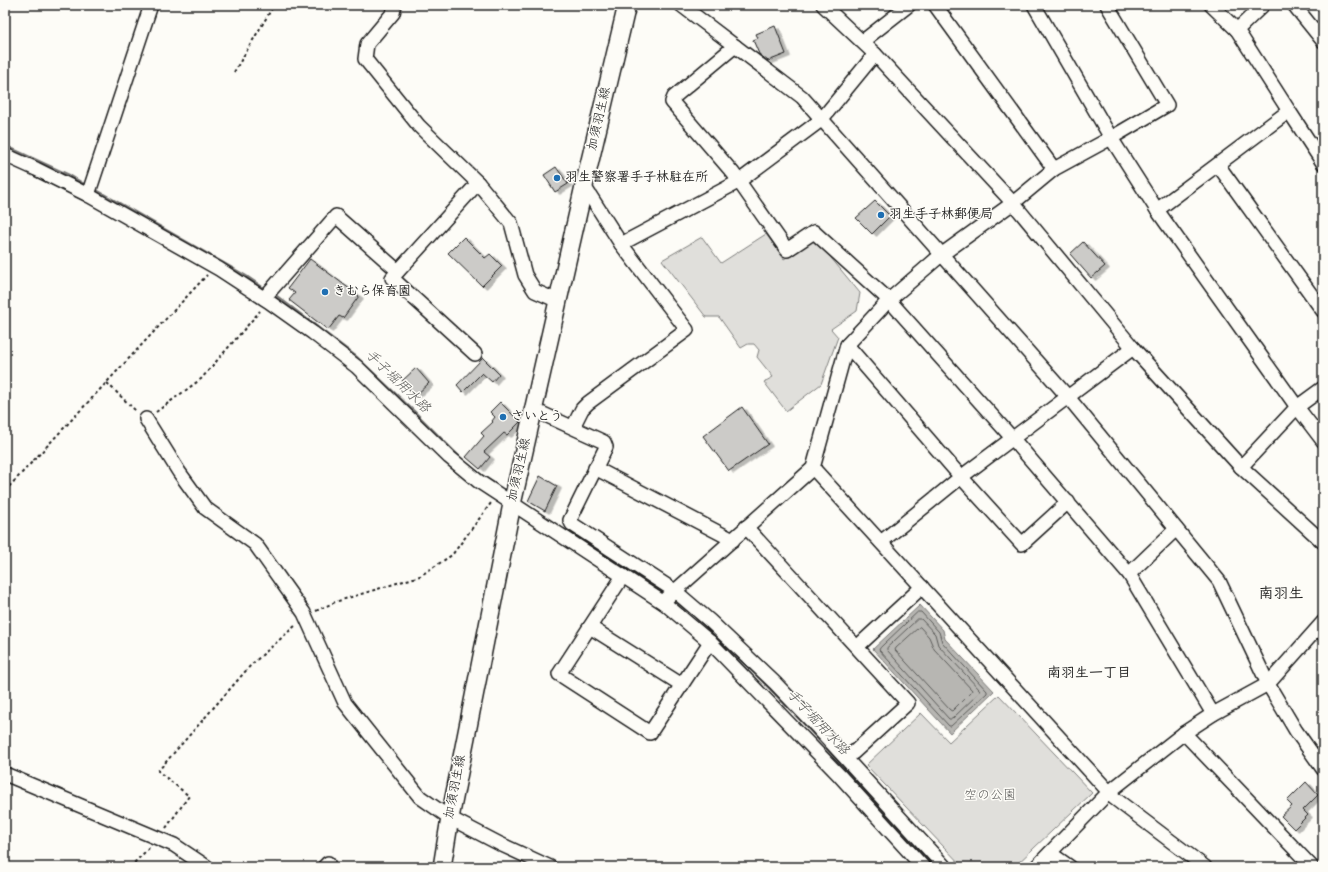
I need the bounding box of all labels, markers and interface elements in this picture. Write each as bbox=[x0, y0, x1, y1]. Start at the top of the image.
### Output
street label: 加須羽生線 bbox=[583, 84, 617, 153]
place label: 羽生警察署手子林駐在所 bbox=[565, 169, 708, 188]
marker: 羽生警察署手子林駐在所 bbox=[552, 173, 562, 183]
place label: 羽生手子林郵便局 bbox=[889, 206, 993, 225]
marker: 羽生手子林郵便局 bbox=[876, 210, 886, 220]
place label: きむら保育園 bbox=[333, 283, 411, 302]
marker: きむら保育園 bbox=[320, 287, 330, 297]
water label: 手子堀用水路 bbox=[360, 346, 435, 419]
place label: さいとう bbox=[511, 408, 563, 427]
marker: さいとう bbox=[498, 412, 508, 422]
street label: 加須羽生線 bbox=[503, 435, 537, 504]
district label: 南羽生 bbox=[1258, 584, 1304, 606]
district label: 南羽生一丁目 bbox=[1047, 664, 1131, 684]
water label: 手子堀用水路 bbox=[781, 685, 854, 761]
street label: 加須羽生線 bbox=[440, 752, 472, 821]
park label: 空の公園 bbox=[964, 787, 1016, 806]

